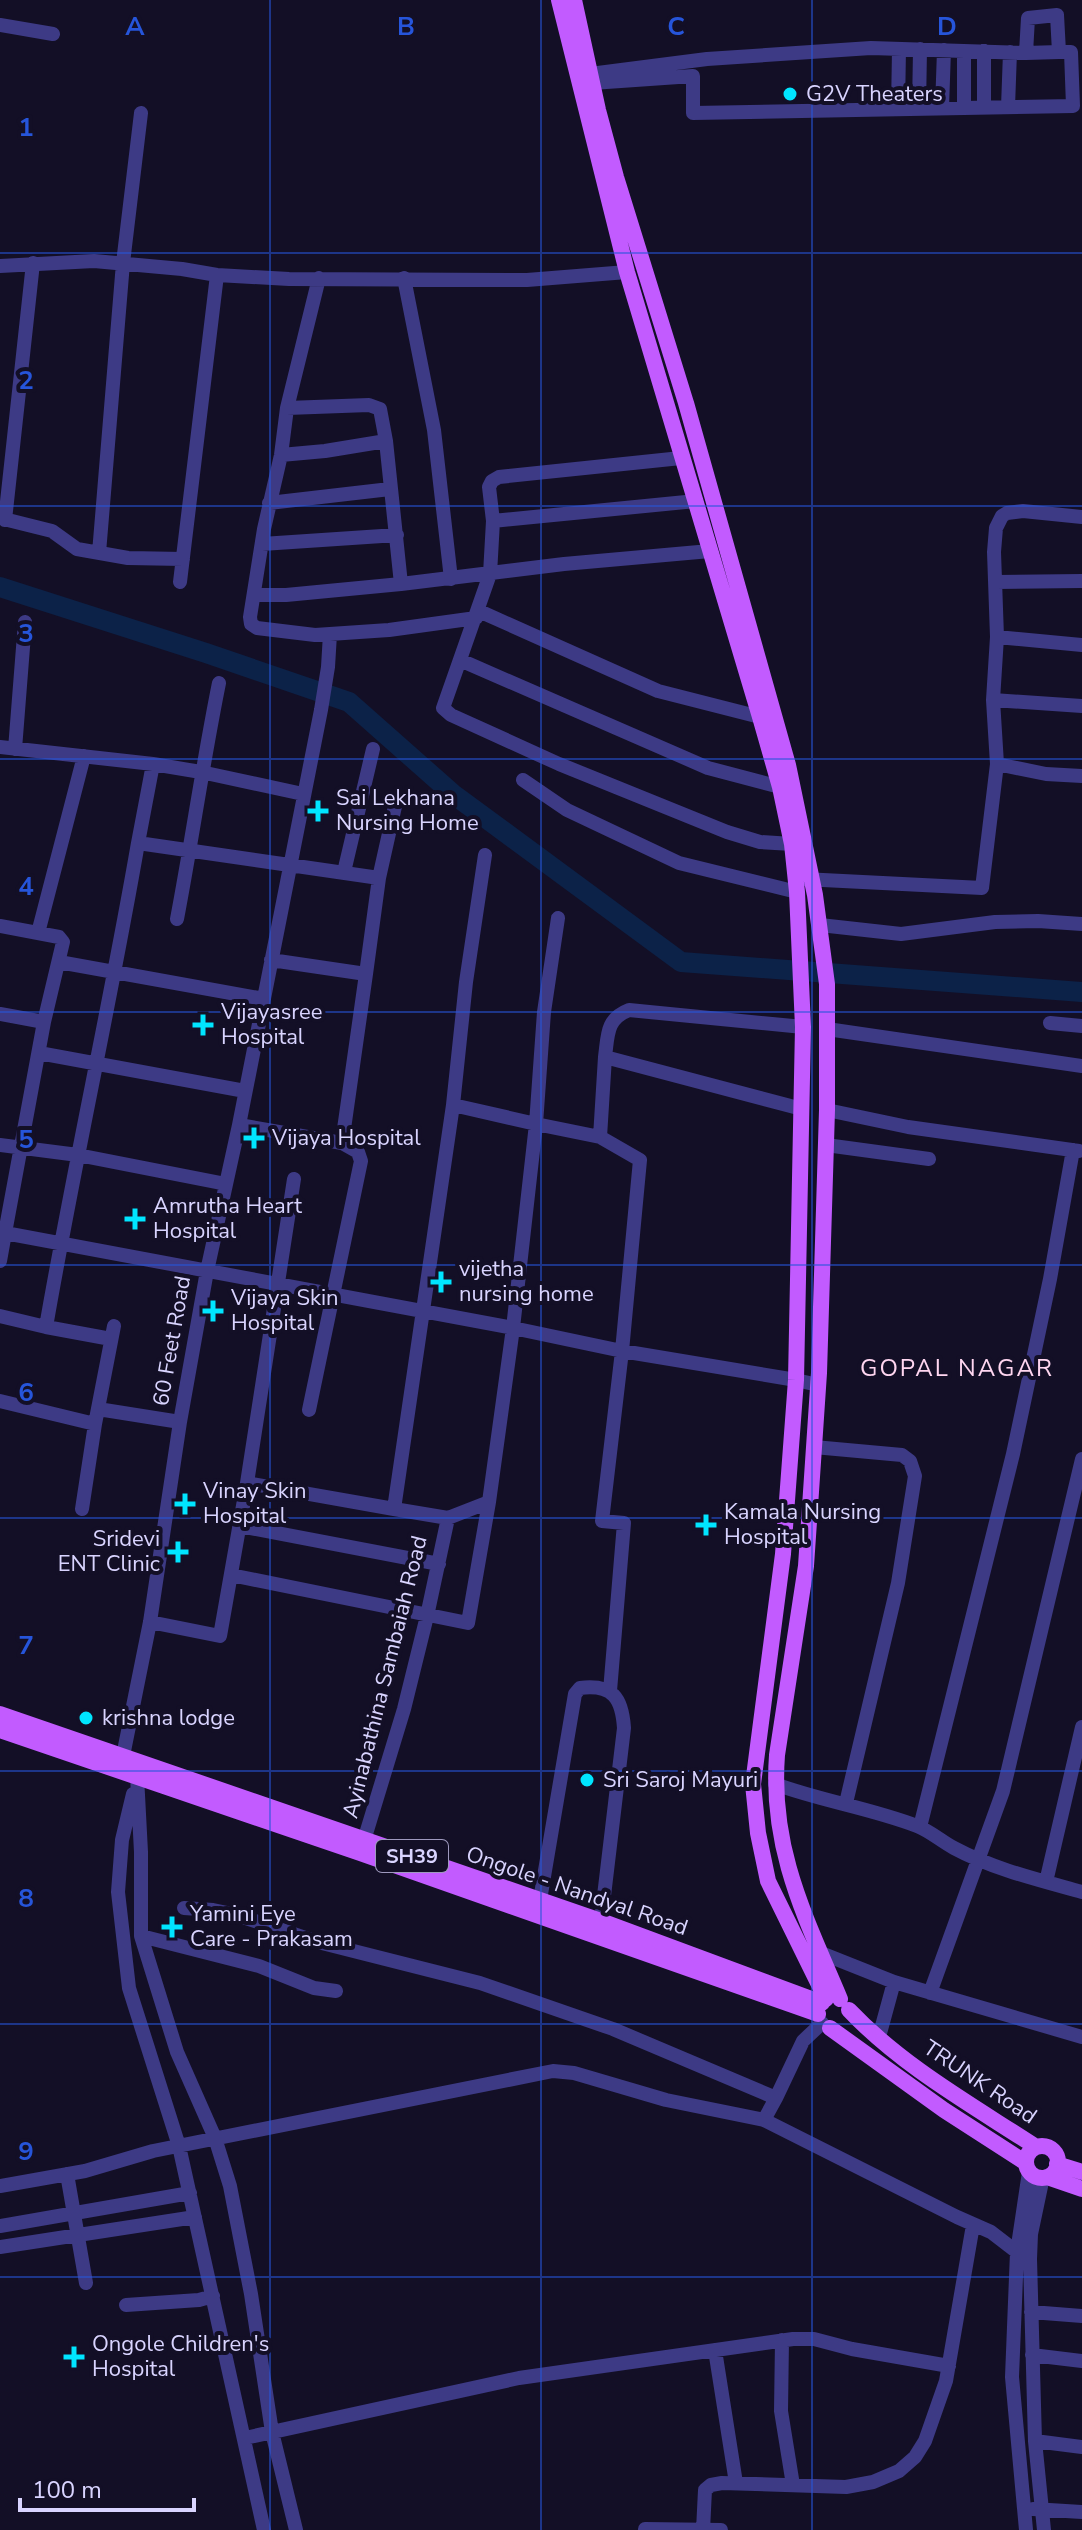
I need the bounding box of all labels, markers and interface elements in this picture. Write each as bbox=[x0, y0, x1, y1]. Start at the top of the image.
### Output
text: A bbox=[125, 9, 145, 44]
text: B bbox=[397, 9, 415, 44]
text: C bbox=[667, 9, 685, 44]
text: D bbox=[937, 9, 957, 44]
place label: G2V Theaters bbox=[806, 79, 943, 109]
marker: G2V Theaters bbox=[781, 85, 799, 103]
text: 1 bbox=[18, 110, 34, 145]
text: 2 bbox=[18, 363, 34, 398]
text: 3 bbox=[18, 616, 34, 651]
place label: Sai Lekhana Nursing Home bbox=[336, 783, 479, 838]
marker: Sai Lekhana Nursing Home bbox=[307, 800, 329, 822]
text: 4 bbox=[18, 869, 34, 904]
place label: Vijayasree Hospital bbox=[220, 997, 322, 1052]
marker: Vijayasree Hospital bbox=[192, 1014, 214, 1036]
text: 5 bbox=[18, 1122, 34, 1157]
place label: Vijaya Hospital bbox=[271, 1123, 421, 1153]
marker: Vijaya Hospital bbox=[243, 1127, 265, 1149]
place label: Amrutha Heart Hospital bbox=[153, 1191, 302, 1246]
marker: Amrutha Heart Hospital bbox=[124, 1208, 146, 1230]
place label: vijetha nursing home bbox=[459, 1254, 594, 1309]
marker: vijetha nursing home bbox=[430, 1271, 452, 1293]
street label: 60 Feet Road bbox=[146, 1274, 198, 1408]
place label: Vijaya Skin Hospital bbox=[230, 1283, 339, 1338]
marker: Vijaya Skin Hospital bbox=[202, 1300, 224, 1322]
district label: GOPAL NAGAR bbox=[860, 1352, 1054, 1384]
text: 6 bbox=[18, 1375, 34, 1410]
place label: Vinay Skin Hospital bbox=[202, 1476, 306, 1531]
marker: Vinay Skin Hospital bbox=[174, 1493, 196, 1515]
place label: Kamala Nursing Hospital bbox=[724, 1497, 881, 1552]
marker: Kamala Nursing Hospital bbox=[695, 1514, 717, 1536]
place label: Sridevi ENT Clinic bbox=[58, 1524, 160, 1579]
street label: Ayinabathina Sambaiah Road bbox=[335, 1533, 435, 1821]
marker: Sridevi ENT Clinic bbox=[167, 1541, 189, 1563]
text: 7 bbox=[18, 1628, 34, 1663]
place label: krishna lodge bbox=[102, 1703, 235, 1733]
marker: krishna lodge bbox=[77, 1709, 95, 1727]
place label: Sri Saroj Mayuri bbox=[603, 1765, 758, 1795]
marker: Sri Saroj Mayuri bbox=[578, 1771, 596, 1789]
street label: Ongole - Nandyal Road bbox=[462, 1839, 692, 1943]
road number: SH39 bbox=[376, 1840, 448, 1872]
text: 8 bbox=[18, 1881, 34, 1916]
place label: Yamini Eye Care - Prakasam bbox=[189, 1899, 353, 1954]
marker: Yamini Eye Care - Prakasam bbox=[161, 1916, 183, 1938]
street label: TRUNK Road bbox=[917, 2033, 1043, 2131]
text: 9 bbox=[18, 2134, 34, 2169]
place label: Ongole Children's Hospital bbox=[92, 2329, 269, 2384]
marker: Ongole Children's Hospital bbox=[63, 2346, 85, 2368]
scale bar bbox=[20, 2462, 194, 2512]
text: 100 m bbox=[32, 2474, 102, 2506]

